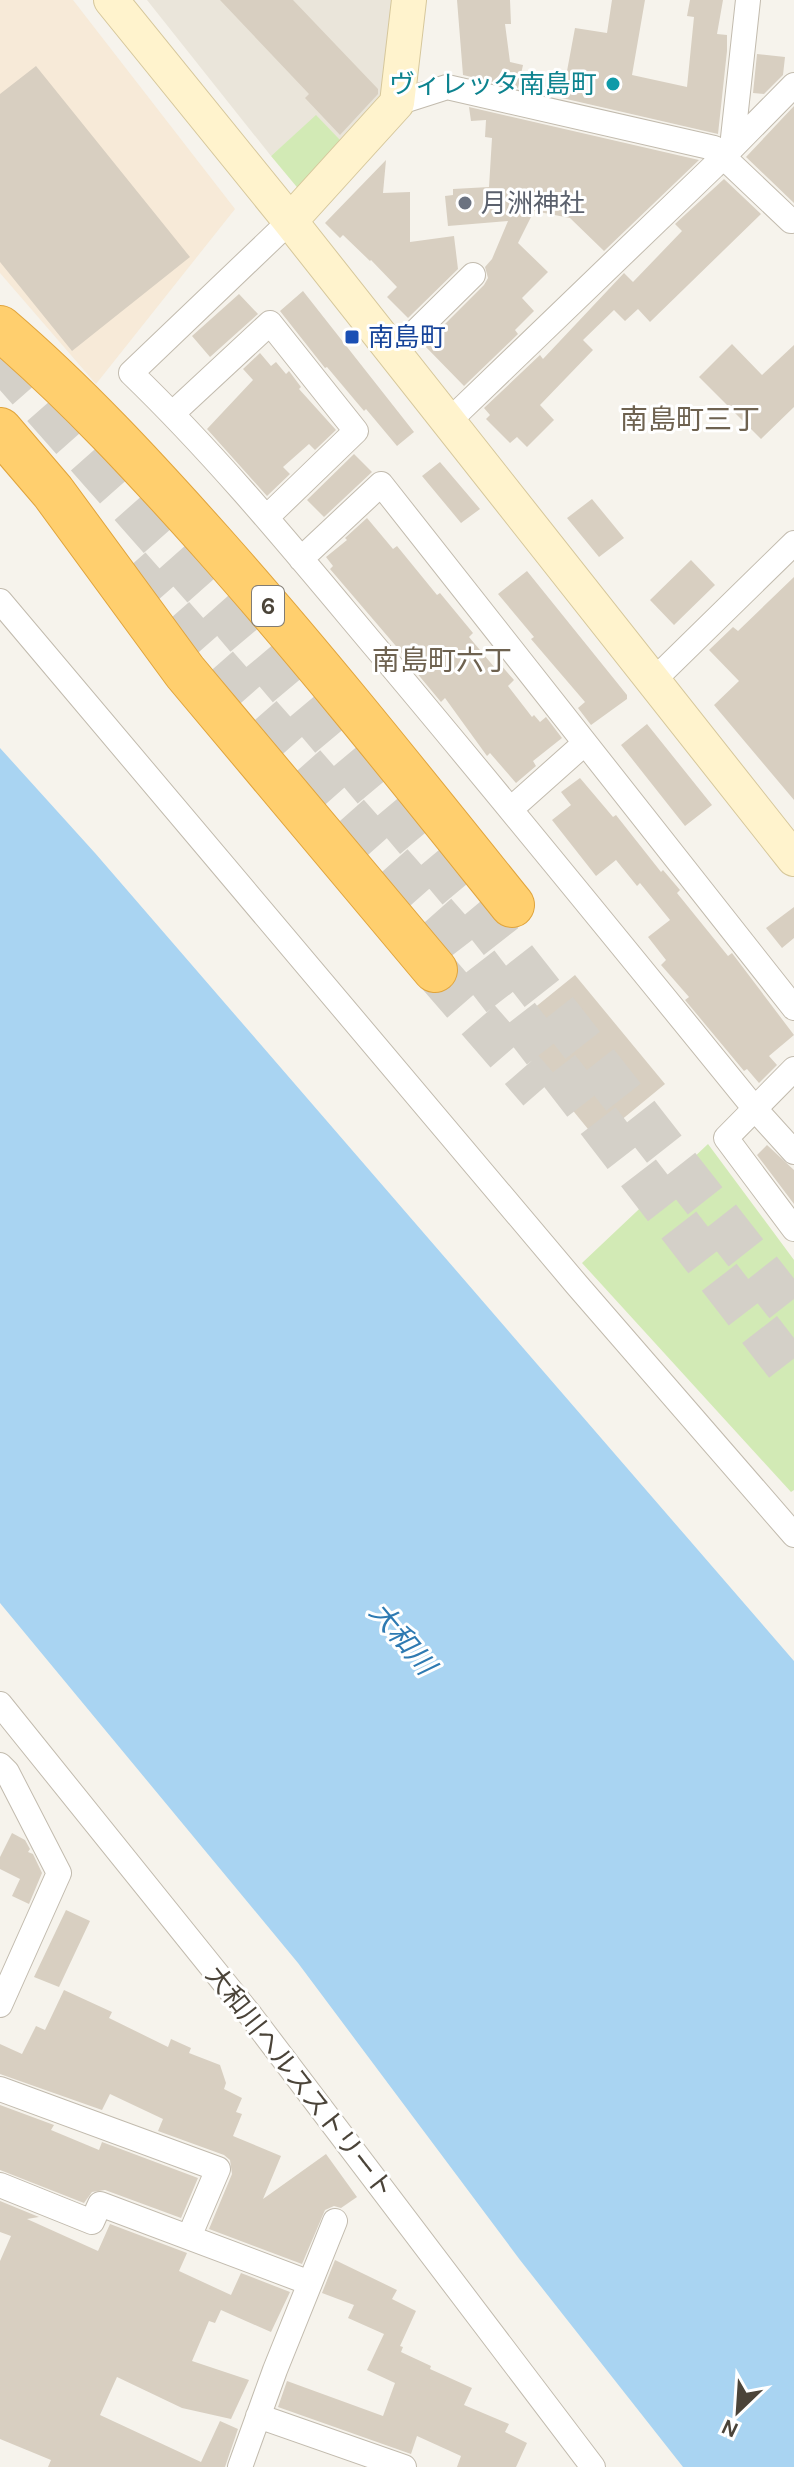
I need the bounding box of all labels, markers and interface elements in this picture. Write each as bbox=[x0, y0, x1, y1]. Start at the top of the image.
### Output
place label: ヴィレッタ南島町 bbox=[389, 69, 597, 100]
marker: ヴィレッタ南島町 bbox=[604, 75, 622, 93]
place label: 月洲神社 bbox=[481, 188, 585, 219]
marker: 月洲神社 bbox=[456, 194, 474, 212]
place label: 南島町 bbox=[368, 322, 446, 353]
marker: 南島町 bbox=[343, 328, 361, 346]
district label: 南島町三丁 bbox=[620, 403, 760, 436]
road number: 6 bbox=[252, 586, 284, 626]
district label: 南島町六丁 bbox=[372, 644, 512, 677]
water label: 大和川 bbox=[363, 1596, 444, 1683]
street label: 大和川ヘルスストリート bbox=[199, 1960, 400, 2205]
north arrow bbox=[698, 2371, 778, 2451]
text: N bbox=[717, 2413, 743, 2443]

